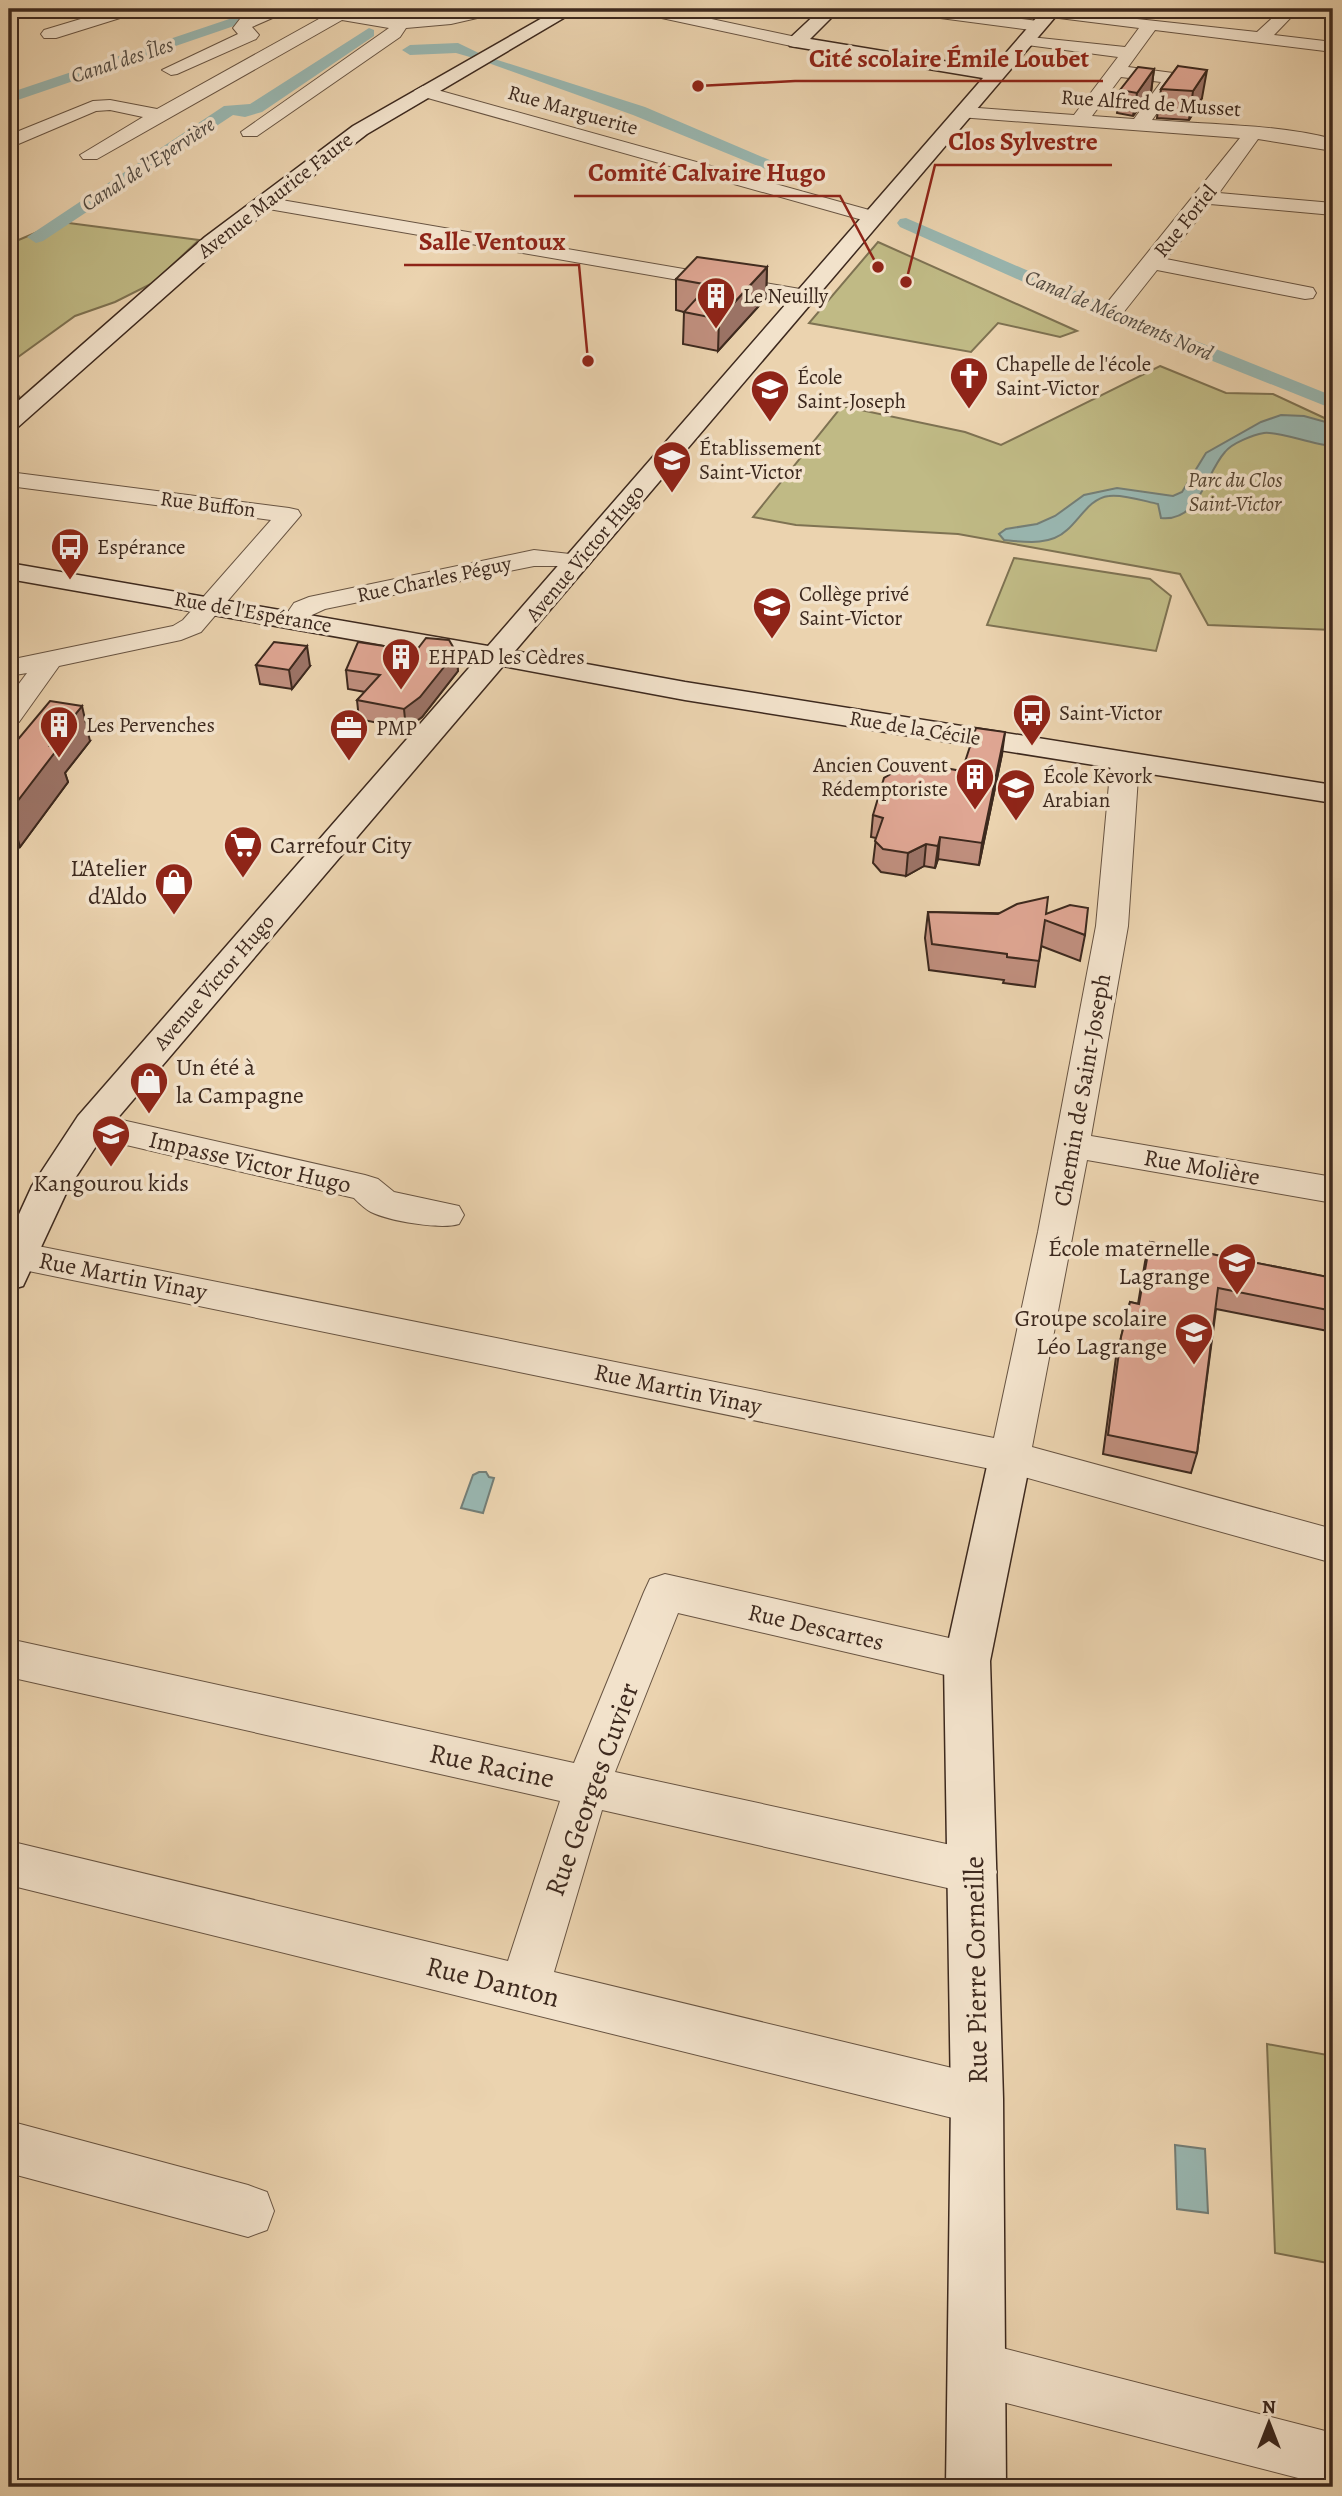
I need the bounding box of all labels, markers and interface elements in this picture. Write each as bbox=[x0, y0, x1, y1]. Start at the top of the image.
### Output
water label: Canal des Îles bbox=[67, 30, 177, 90]
callout: Cité scolaire Émile Loubet bbox=[795, 34, 1103, 81]
text: Cité scolaire Émile Loubet bbox=[809, 41, 1089, 76]
street label: Rue Marguerite bbox=[505, 78, 641, 142]
street label: Rue Alfred de Musset bbox=[1060, 83, 1242, 123]
water label: Canal de l'Epervière bbox=[76, 110, 221, 218]
callout: Clos Sylvestre bbox=[935, 118, 1112, 165]
text: Clos Sylvestre bbox=[948, 124, 1098, 159]
street label: Avenue Maurice Faure bbox=[191, 126, 358, 265]
callout: Comité Calvaire Hugo bbox=[574, 149, 840, 196]
text: Comité Calvaire Hugo bbox=[588, 155, 826, 190]
street label: Rue Foriel bbox=[1147, 179, 1223, 263]
callout: Salle Ventoux bbox=[404, 218, 579, 265]
text: Salle Ventoux bbox=[419, 224, 565, 259]
water label: Canal de Mécontents Nord bbox=[1021, 263, 1217, 367]
building icon: Le Neuilly bbox=[695, 275, 737, 330]
place label: Le Neuilly bbox=[743, 282, 829, 310]
place label: Chapelle de l'école Saint-Victor bbox=[996, 350, 1151, 402]
church icon: Chapelle de l'école Saint-Victor bbox=[948, 355, 990, 410]
place label: École Saint-Joseph bbox=[797, 363, 906, 415]
school or university icon: École Saint-Joseph bbox=[749, 368, 791, 423]
place label: Établissement Saint-Victor bbox=[699, 434, 822, 486]
school or university icon: Établissement Saint-Victor bbox=[651, 439, 693, 494]
park label: Parc du Clos Saint-Victor bbox=[1188, 466, 1282, 518]
street label: Avenue Victor Hugo bbox=[519, 478, 651, 628]
street label: Rue Buffon bbox=[159, 484, 257, 524]
bus stop icon: Espérance bbox=[49, 526, 91, 581]
place label: Espérance bbox=[97, 533, 185, 561]
street label: Rue Charles Péguy bbox=[354, 549, 515, 609]
place label: Collège privé Saint-Victor bbox=[799, 580, 909, 632]
street label: Rue de l'Espérance bbox=[172, 584, 334, 640]
school or university icon: Collège privé Saint-Victor bbox=[751, 585, 793, 640]
building icon: EHPAD les Cèdres bbox=[380, 636, 422, 691]
place label: EHPAD les Cèdres bbox=[428, 643, 585, 671]
bus stop icon: Saint-Victor bbox=[1011, 692, 1053, 747]
place label: Saint-Victor bbox=[1059, 699, 1162, 727]
building icon: Les Pervenches bbox=[38, 704, 80, 759]
street label: Rue de la Cécile bbox=[847, 704, 983, 752]
office icon: PMP bbox=[328, 707, 370, 762]
place label: Les Pervenches bbox=[86, 711, 215, 739]
place label: PMP bbox=[376, 714, 417, 742]
place label: Ancien Couvent Rédemptoriste bbox=[812, 751, 948, 803]
building icon: Ancien Couvent Rédemptoriste bbox=[954, 756, 996, 811]
place label: École Kevork Arabian bbox=[1042, 762, 1153, 814]
school or university icon: École Kevork Arabian bbox=[995, 767, 1037, 822]
supermarket icon: Carrefour City bbox=[222, 824, 264, 879]
place label: Carrefour City bbox=[270, 829, 412, 861]
place label: L'Atelier d'Aldo bbox=[70, 852, 147, 912]
shop icon: L'Atelier d'Aldo bbox=[153, 861, 195, 916]
street label: Avenue Victor Hugo bbox=[147, 908, 281, 1057]
street label: Chemin de Saint-Joseph bbox=[1046, 971, 1118, 1209]
place label: Un été à la Campagne bbox=[176, 1051, 304, 1111]
shop icon: Un été à la Campagne bbox=[128, 1060, 170, 1115]
school or university icon: Kangourou kids bbox=[90, 1113, 132, 1168]
street label: Impasse Victor Hugo bbox=[146, 1123, 354, 1201]
street label: Rue Molière bbox=[1141, 1141, 1263, 1193]
place label: Kangourou kids bbox=[33, 1167, 189, 1199]
place label: École maternelle Lagrange bbox=[1048, 1232, 1210, 1292]
school or university icon: École maternelle Lagrange bbox=[1216, 1241, 1258, 1296]
street label: Rue Martin Vinay bbox=[36, 1244, 210, 1308]
place label: Groupe scolaire Léo Lagrange bbox=[1014, 1302, 1167, 1362]
school or university icon: Groupe scolaire Léo Lagrange bbox=[1173, 1311, 1215, 1366]
street label: Rue Martin Vinay bbox=[591, 1356, 765, 1422]
street label: Rue Descartes bbox=[745, 1596, 887, 1658]
street label: Rue Georges Cuvier bbox=[536, 1677, 648, 1901]
street label: Rue Racine bbox=[426, 1734, 558, 1798]
street label: Rue Pierre Corneille bbox=[955, 1856, 997, 2084]
street label: Rue Danton bbox=[422, 1947, 563, 2017]
north arrow bbox=[1234, 2388, 1304, 2458]
text: N bbox=[1262, 2394, 1276, 2420]

